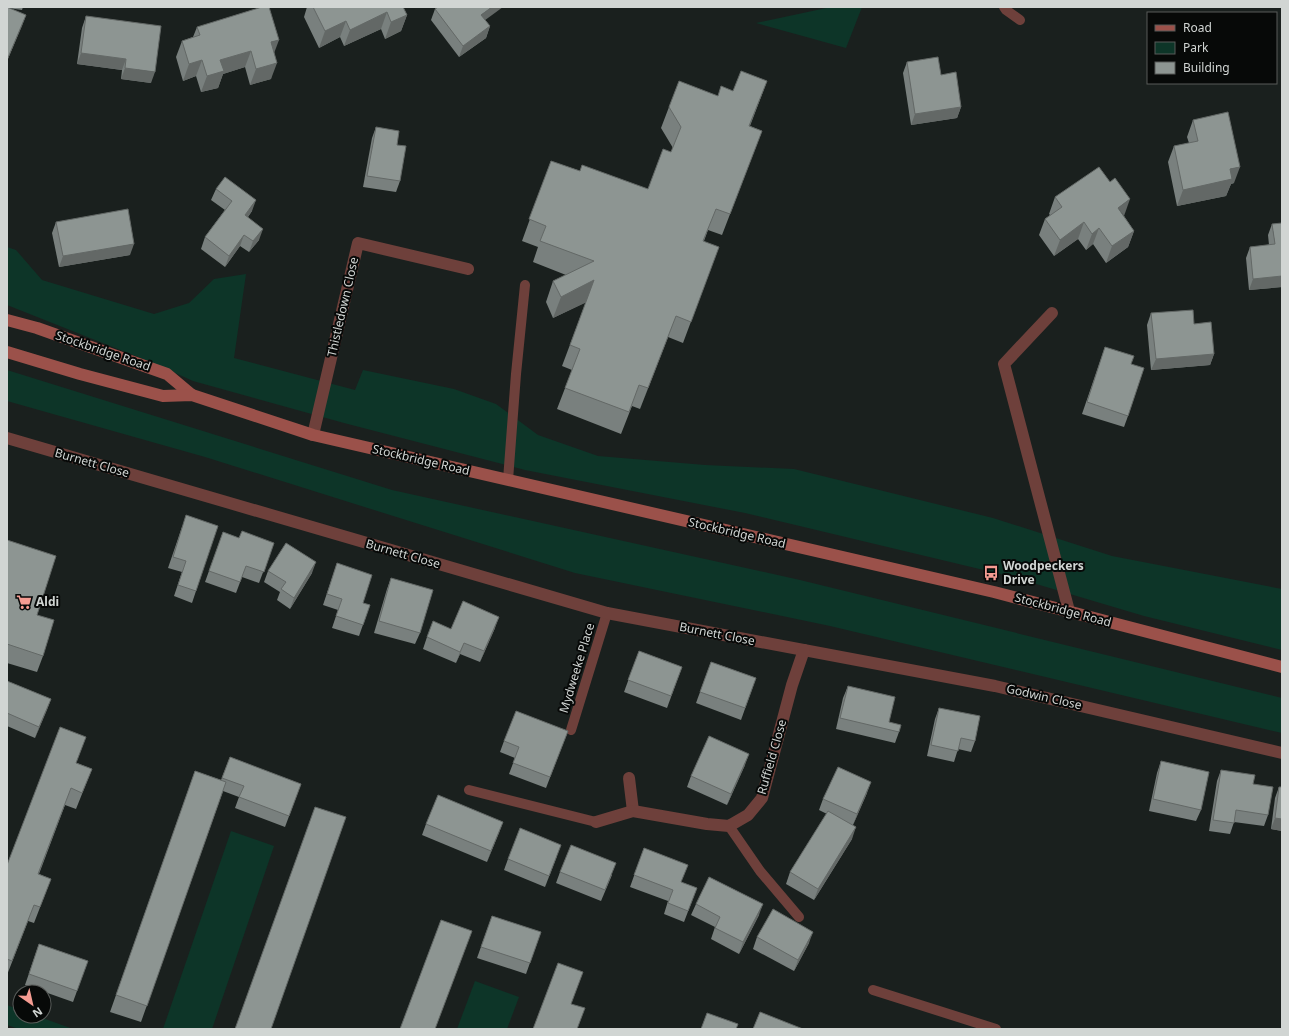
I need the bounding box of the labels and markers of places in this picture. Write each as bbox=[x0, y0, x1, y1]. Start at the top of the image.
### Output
place label: Woodpeckers Drive bbox=[1003, 557, 1084, 588]
bus stop icon: Woodpeckers Drive bbox=[982, 564, 1000, 582]
supermarket icon: Aldi bbox=[15, 593, 33, 611]
place label: Aldi bbox=[36, 593, 59, 610]

